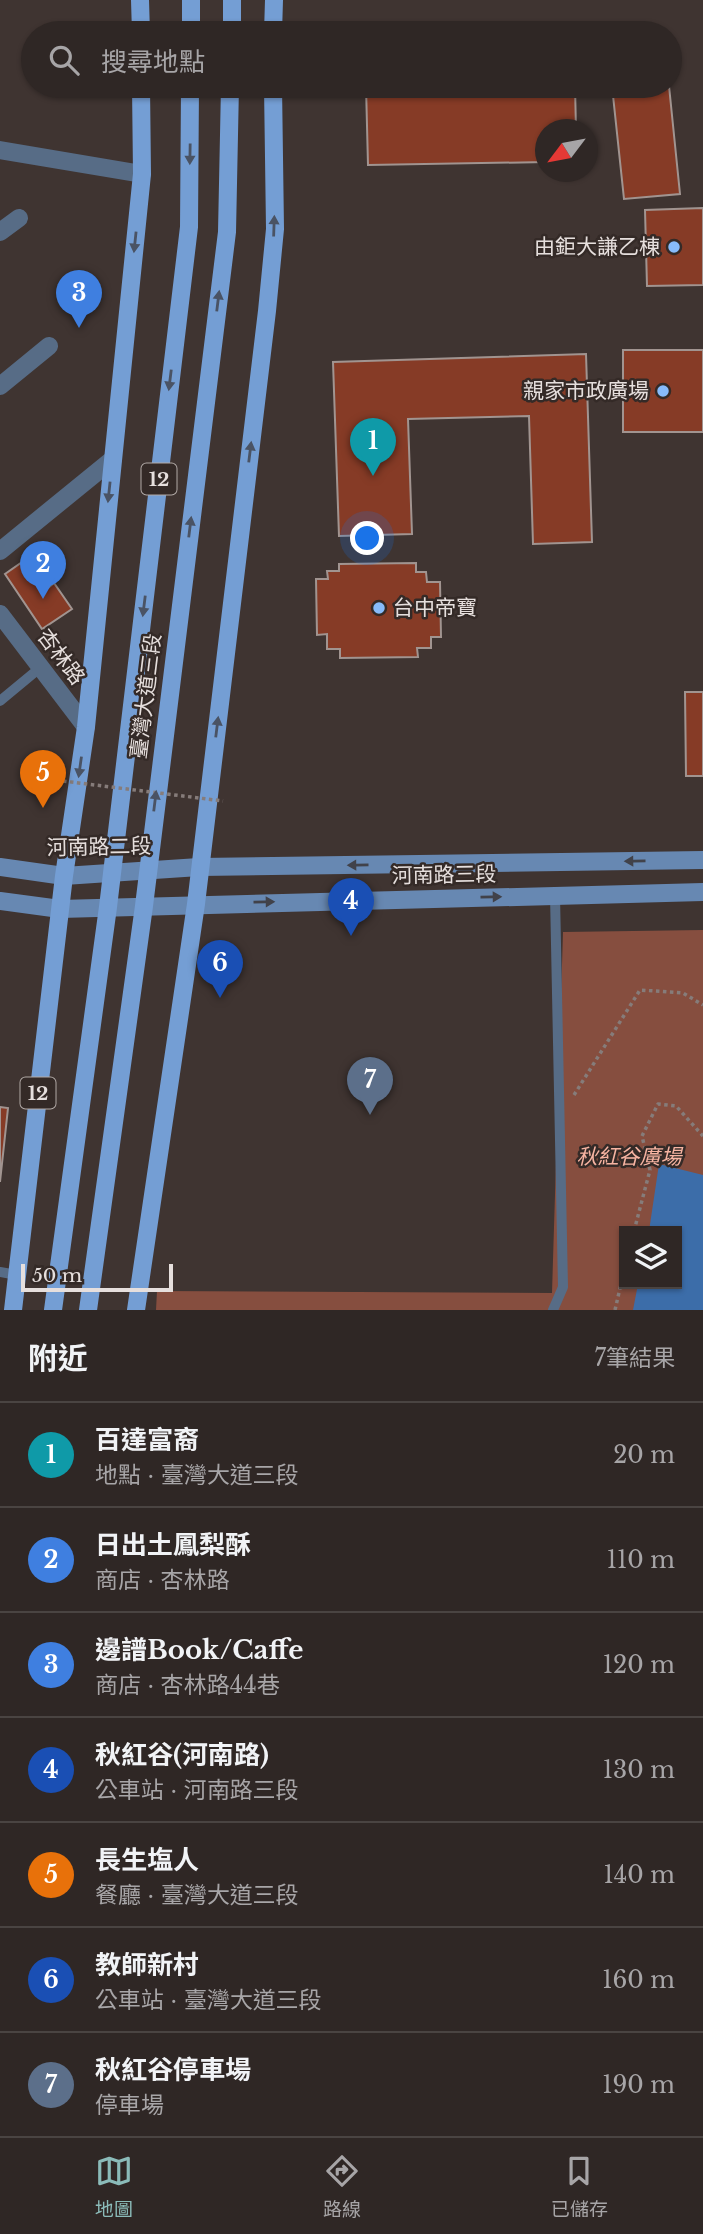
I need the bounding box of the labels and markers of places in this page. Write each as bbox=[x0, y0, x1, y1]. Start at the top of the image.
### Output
place label: 由鉅大謙乙棟 bbox=[534, 234, 660, 260]
marker: 由鉅大謙乙棟 bbox=[666, 239, 682, 255]
pin: 3 bbox=[56, 270, 102, 328]
place label: 親家市政廣場 bbox=[523, 378, 649, 404]
marker: 親家市政廣場 bbox=[655, 383, 671, 399]
pin: 1 bbox=[350, 418, 396, 476]
pin: 2 bbox=[20, 541, 66, 599]
place label: 台中帝寶 bbox=[393, 595, 477, 621]
marker: 台中帝寶 bbox=[371, 600, 387, 616]
pin: 5 bbox=[20, 750, 66, 808]
pin: 4 bbox=[328, 878, 374, 936]
pin: 6 bbox=[197, 940, 243, 998]
pin: 7 bbox=[347, 1057, 393, 1115]

